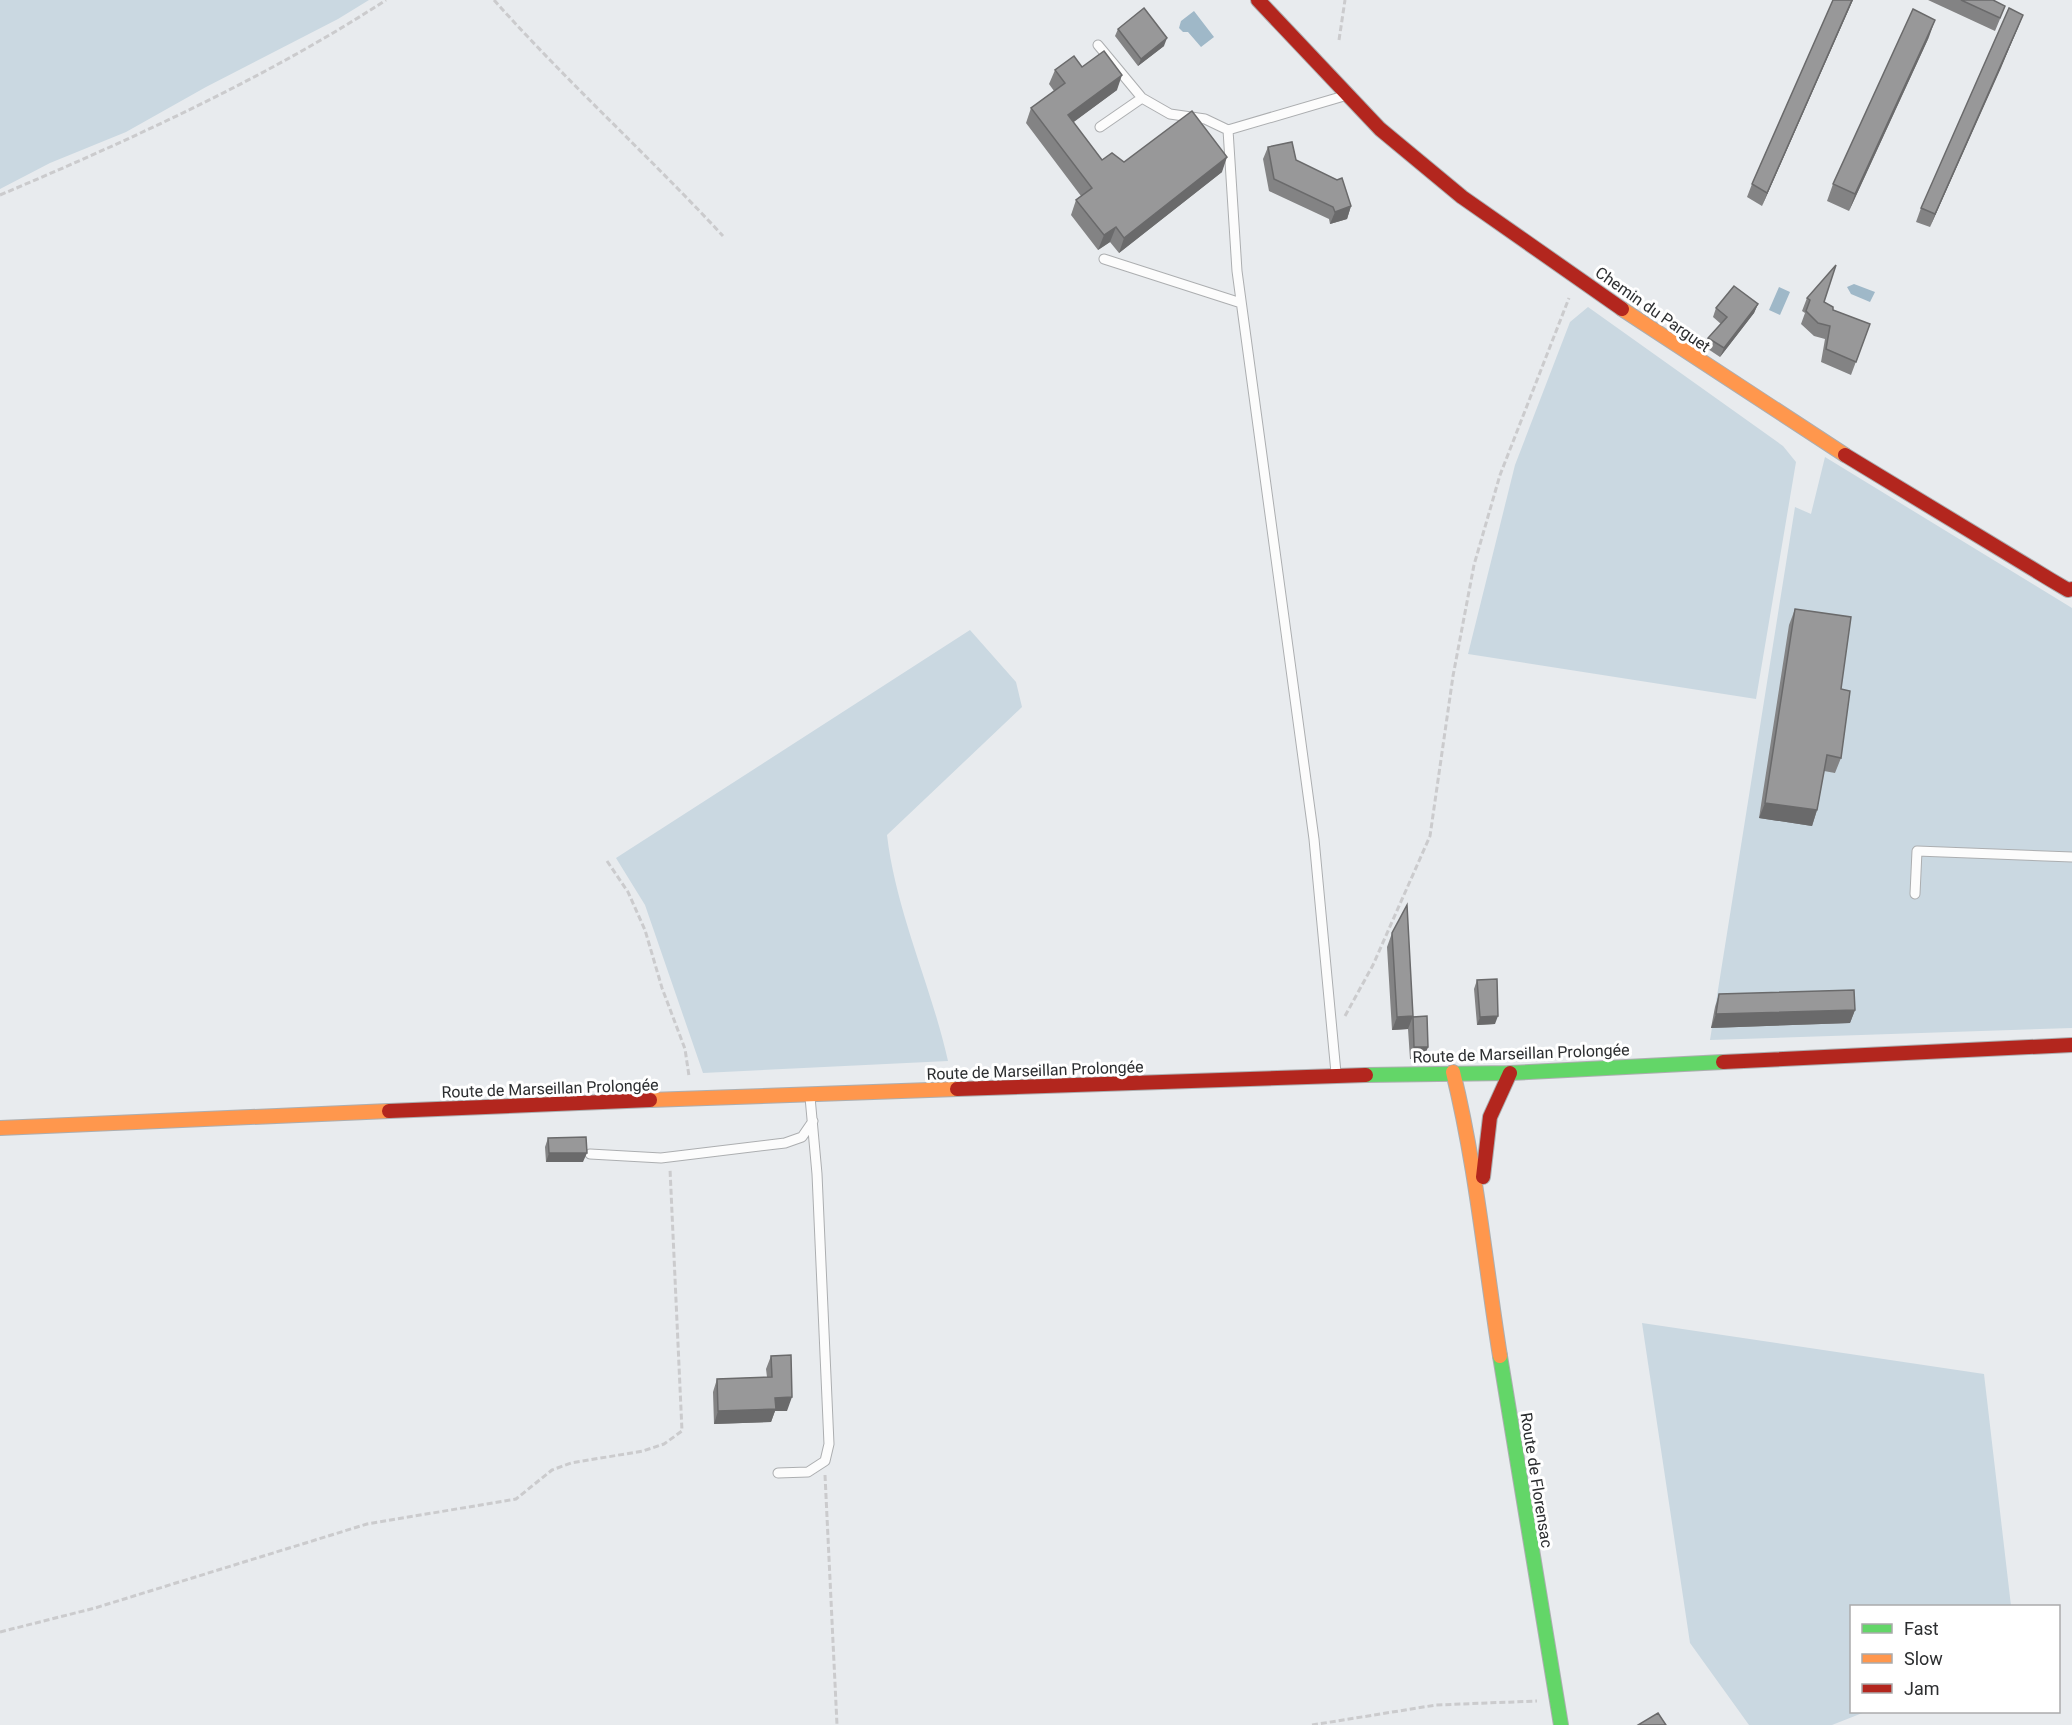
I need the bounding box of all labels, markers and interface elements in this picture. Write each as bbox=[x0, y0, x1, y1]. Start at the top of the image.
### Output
street label: Chemin du Parguet bbox=[1592, 263, 1714, 356]
street label: Route de Marseillan Prolongée bbox=[1412, 1040, 1630, 1067]
street label: Route de Marseillan Prolongée bbox=[926, 1057, 1144, 1084]
street label: Route de Marseillan Prolongée bbox=[441, 1075, 659, 1102]
street label: Route de Florensac bbox=[1516, 1411, 1557, 1549]
legend bbox=[1850, 1605, 2060, 1713]
text: Fast bbox=[1904, 1618, 1939, 1639]
text: Slow bbox=[1904, 1648, 1943, 1669]
text: Jam bbox=[1904, 1678, 1940, 1699]

